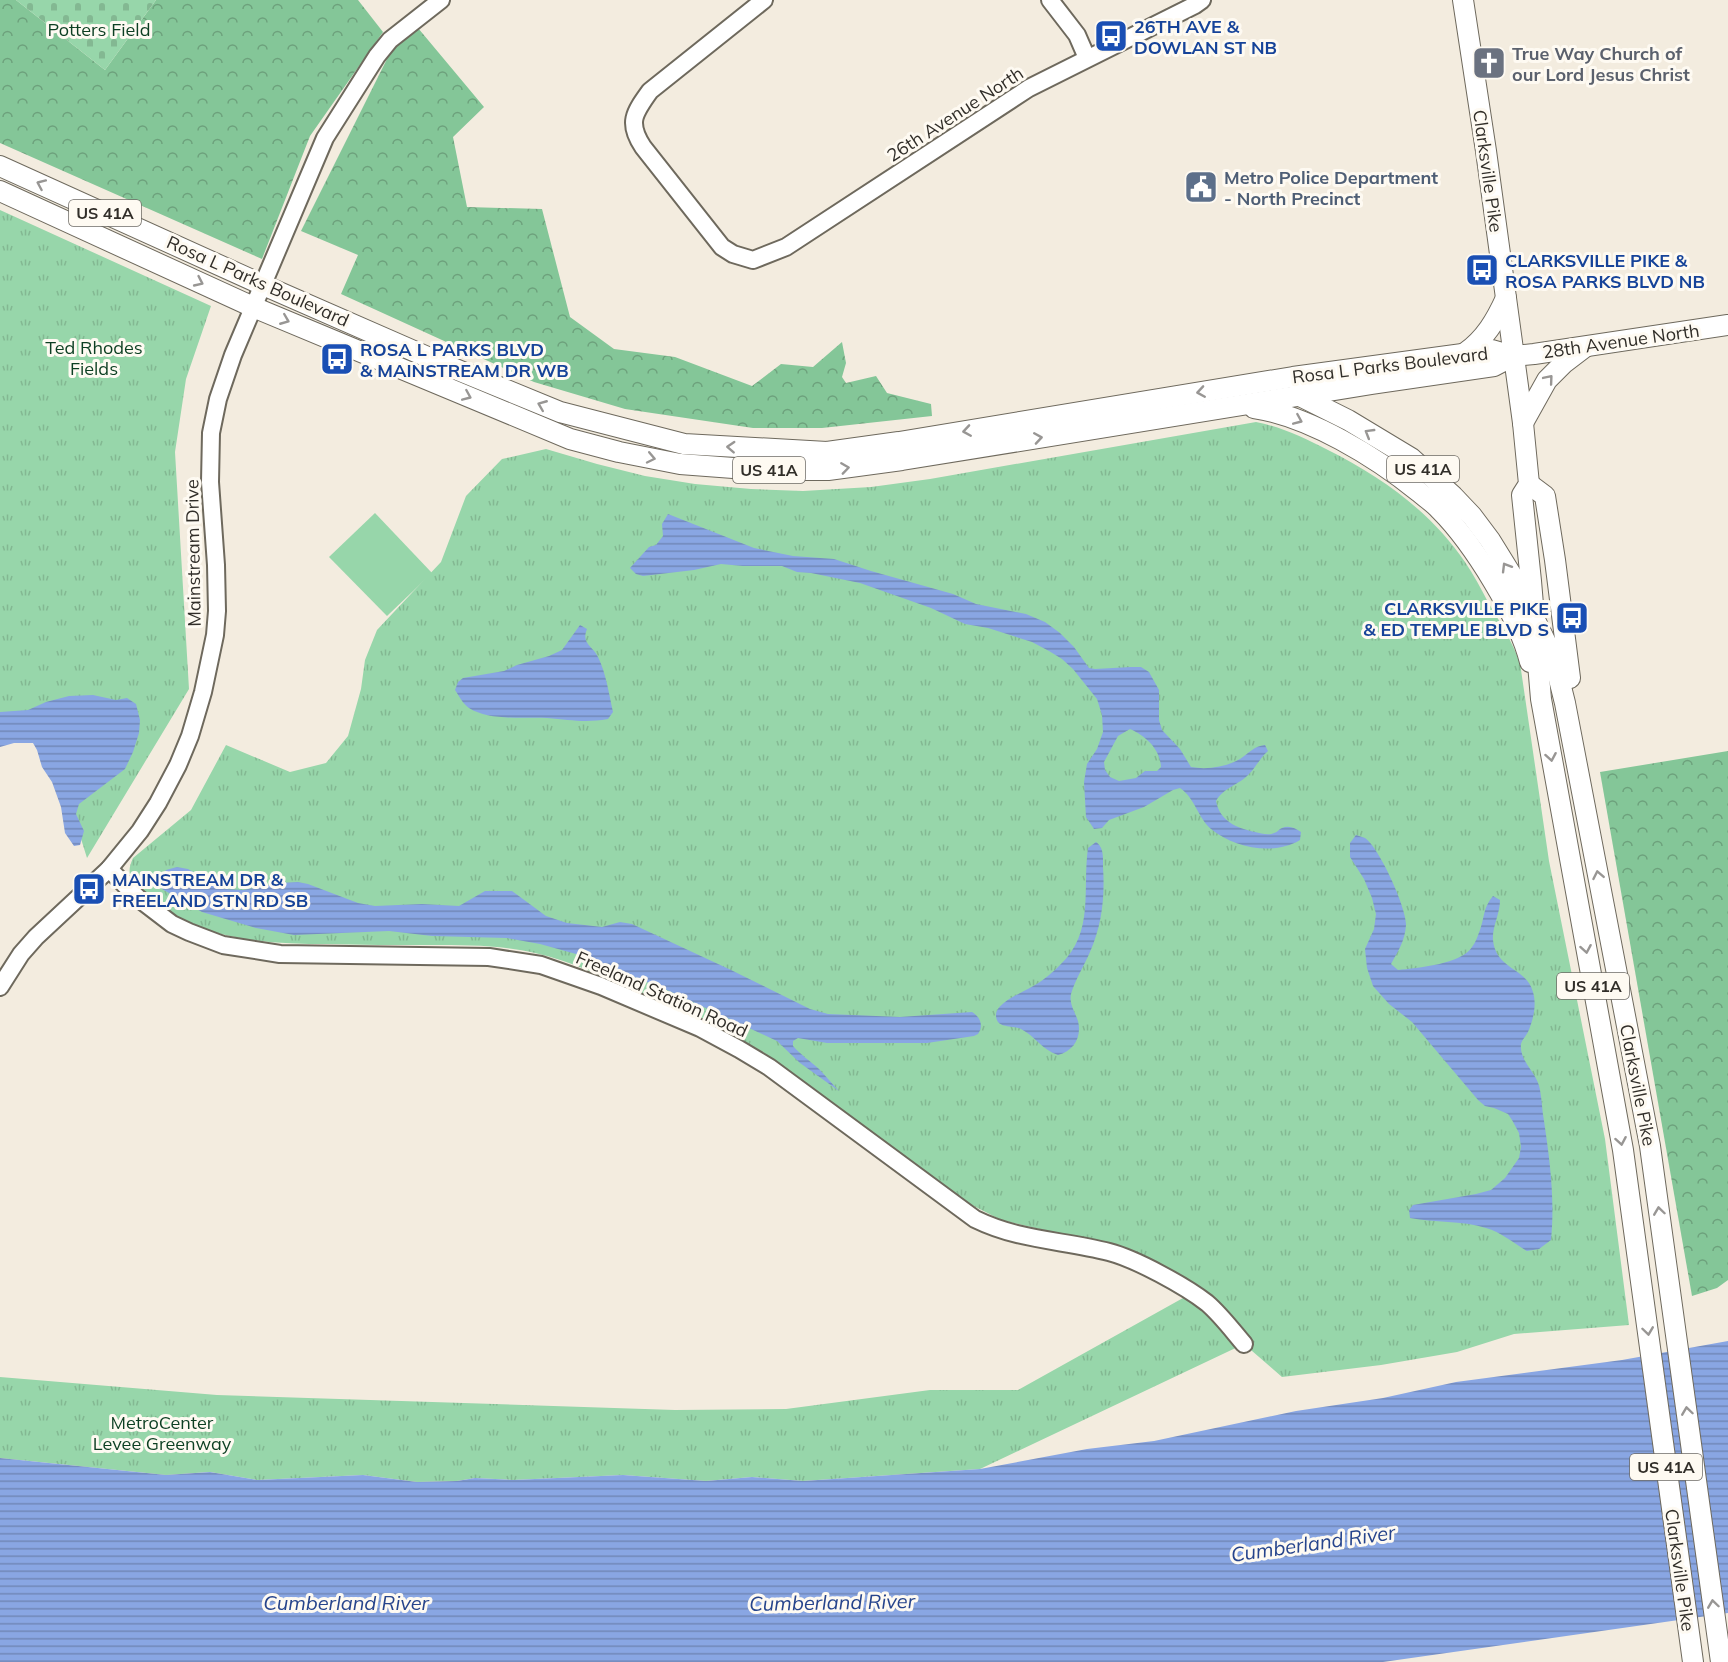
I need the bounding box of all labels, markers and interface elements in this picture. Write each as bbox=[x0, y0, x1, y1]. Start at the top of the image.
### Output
place label: 26TH AVE & DOWLAN ST NB bbox=[1134, 15, 1277, 59]
park label: Potters Field bbox=[48, 18, 150, 41]
bus stop icon: 26TH AVE & DOWLAN ST NB bbox=[1093, 18, 1129, 54]
place label: True Way Church of our Lord Jesus Christ bbox=[1512, 42, 1690, 86]
church icon: True Way Church of our Lord Jesus Christ bbox=[1471, 45, 1507, 81]
street label: 26th Avenue North bbox=[882, 61, 1028, 167]
street label: Clarksville Pike bbox=[1468, 108, 1508, 234]
place label: Metro Police Department - North Precinct bbox=[1224, 166, 1438, 210]
public building icon: Metro Police Department - North Precinct bbox=[1183, 169, 1219, 205]
one-way arrow bbox=[36, 179, 47, 191]
road number: US 41A bbox=[69, 200, 141, 226]
street label: Rosa L Parks Boulevard bbox=[163, 230, 353, 332]
place label: CLARKSVILLE PIKE & ROSA PARKS BLVD NB bbox=[1505, 249, 1705, 293]
bus stop icon: CLARKSVILLE PIKE & ROSA PARKS BLVD NB bbox=[1464, 252, 1500, 288]
one-way arrow bbox=[192, 274, 203, 286]
one-way arrow bbox=[279, 313, 290, 325]
street label: 28th Avenue North bbox=[1541, 319, 1701, 363]
park label: Ted Rhodes Fields bbox=[45, 336, 143, 380]
place label: ROSA L PARKS BLVD & MAINSTREAM DR WB bbox=[360, 338, 569, 382]
bus stop icon: ROSA L PARKS BLVD & MAINSTREAM DR WB bbox=[319, 341, 355, 377]
street label: Rosa L Parks Boulevard bbox=[1291, 342, 1489, 388]
one-way arrow bbox=[1542, 375, 1553, 386]
one-way arrow bbox=[1196, 386, 1205, 398]
one-way arrow bbox=[461, 388, 472, 400]
one-way arrow bbox=[537, 400, 548, 412]
one-way arrow bbox=[1292, 413, 1303, 425]
one-way arrow bbox=[962, 424, 971, 436]
one-way arrow bbox=[1365, 428, 1375, 440]
one-way arrow bbox=[1033, 433, 1043, 445]
one-way arrow bbox=[727, 440, 736, 453]
one-way arrow bbox=[646, 451, 656, 464]
road number: US 41A bbox=[1387, 456, 1459, 482]
road number: US 41A bbox=[733, 457, 805, 483]
one-way arrow bbox=[841, 462, 850, 474]
street label: Mainstream Drive bbox=[180, 479, 206, 627]
one-way arrow bbox=[1502, 563, 1514, 573]
place label: CLARKSVILLE PIKE & ED TEMPLE BLVD S bbox=[1363, 597, 1549, 641]
bus stop icon: CLARKSVILLE PIKE & ED TEMPLE BLVD S bbox=[1554, 600, 1590, 636]
one-way arrow bbox=[1544, 752, 1557, 762]
place label: MAINSTREAM DR & FREELAND STN RD SB bbox=[112, 868, 308, 912]
one-way arrow bbox=[1592, 870, 1605, 880]
bus stop icon: MAINSTREAM DR & FREELAND STN RD SB bbox=[71, 871, 107, 907]
one-way arrow bbox=[1579, 944, 1592, 954]
street label: Freeland Station Road bbox=[573, 946, 751, 1042]
road number: US 41A bbox=[1557, 973, 1629, 999]
street label: Clarksville Pike bbox=[1615, 1022, 1661, 1148]
one-way arrow bbox=[1614, 1135, 1627, 1145]
one-way arrow bbox=[1654, 1206, 1666, 1216]
one-way arrow bbox=[1641, 1326, 1653, 1335]
one-way arrow bbox=[1681, 1406, 1694, 1415]
park label: MetroCenter Levee Greenway bbox=[93, 1411, 232, 1455]
road number: US 41A bbox=[1630, 1454, 1702, 1480]
street label: Clarksville Pike bbox=[1660, 1507, 1700, 1633]
water label: Cumberland River bbox=[1229, 1519, 1397, 1567]
water label: Cumberland River bbox=[749, 1588, 916, 1616]
water label: Cumberland River bbox=[263, 1590, 430, 1615]
one-way arrow bbox=[1708, 1599, 1720, 1609]

